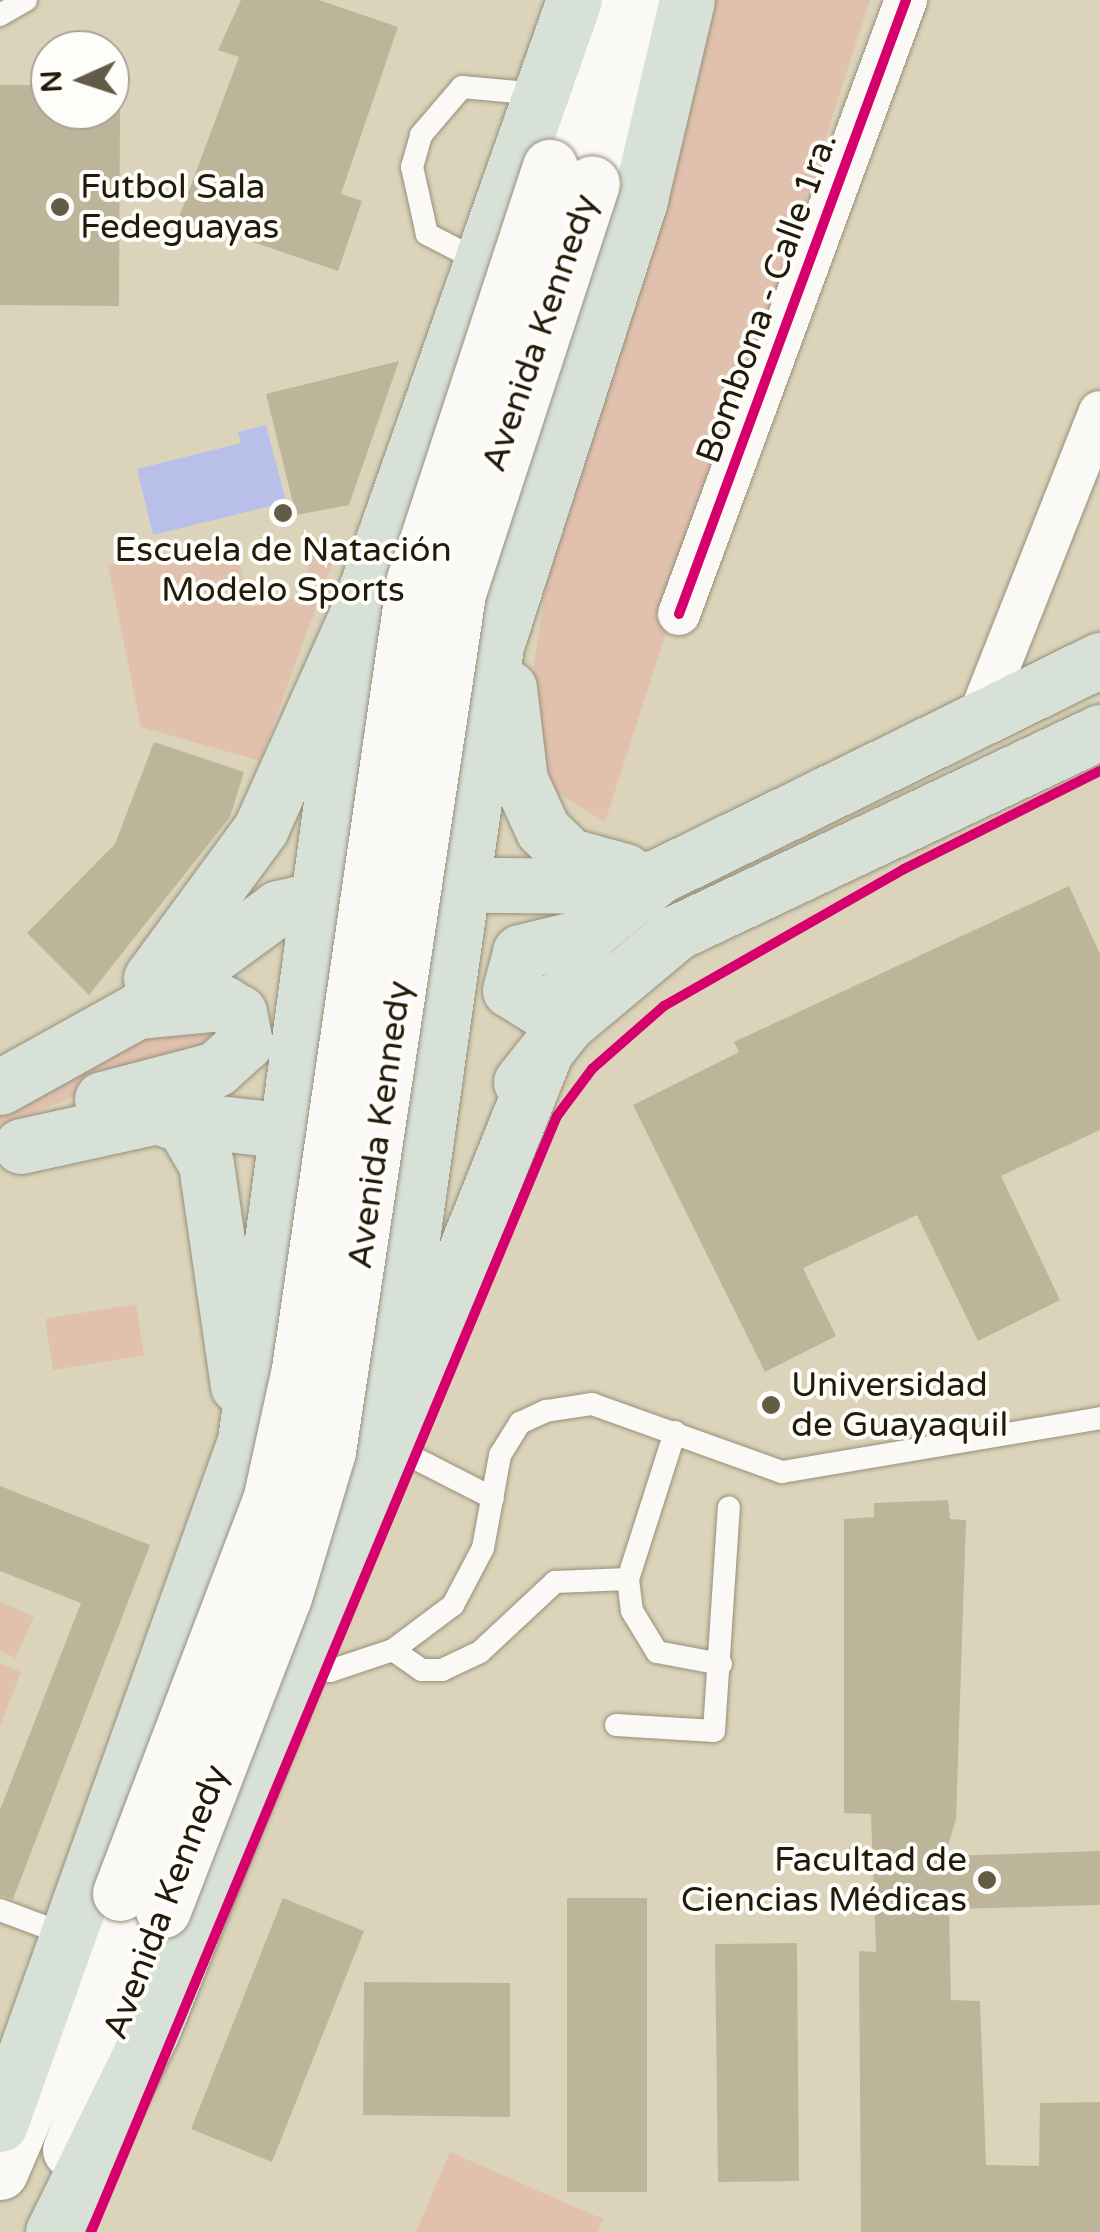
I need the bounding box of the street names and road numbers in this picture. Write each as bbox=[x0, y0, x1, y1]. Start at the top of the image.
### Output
street label: Bombona - Calle 1ra. bbox=[688, 127, 846, 469]
street label: Avenida Kennedy bbox=[473, 189, 607, 477]
street label: Avenida Kennedy bbox=[339, 978, 421, 1272]
street label: Avenida Kennedy bbox=[94, 1759, 238, 2045]

